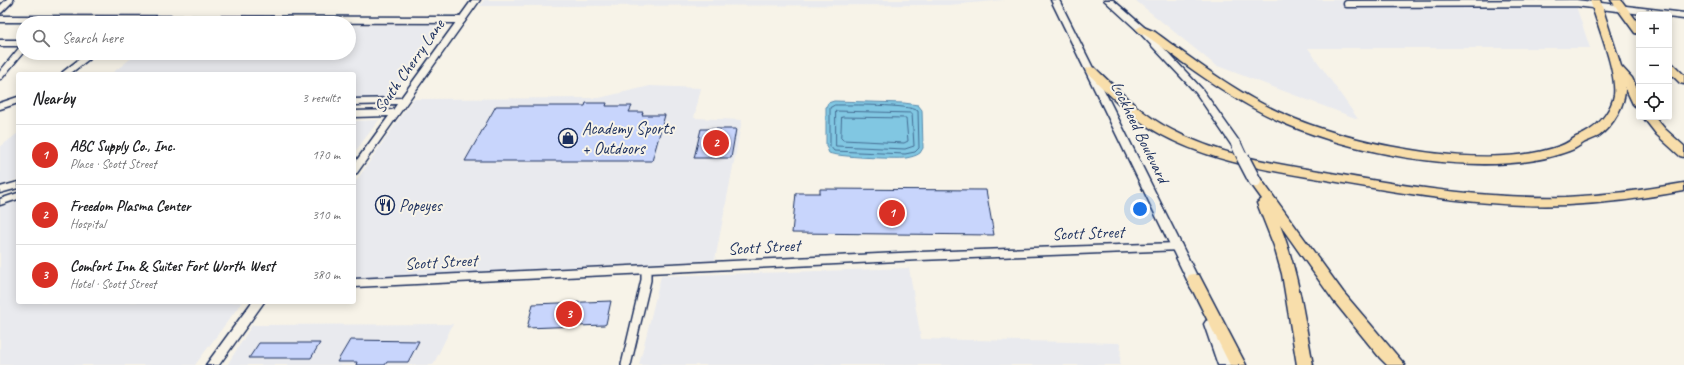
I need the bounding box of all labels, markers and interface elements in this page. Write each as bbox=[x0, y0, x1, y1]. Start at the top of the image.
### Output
map controls bbox=[1636, 12, 1672, 120]
button: + bbox=[1636, 12, 1672, 48]
street label: South Cherry Lane bbox=[369, 14, 450, 117]
search box bbox=[16, 16, 356, 60]
icon: search bbox=[30, 27, 52, 49]
text: Search here bbox=[62, 29, 123, 48]
button: − bbox=[1636, 48, 1672, 84]
street label: Lockheed Boulevard bbox=[1106, 78, 1175, 189]
button: locate bbox=[1636, 84, 1672, 120]
text: Nearby bbox=[32, 88, 75, 109]
text: 3 results bbox=[302, 90, 340, 106]
place label: Academy Sports + Outdoors bbox=[582, 118, 675, 159]
shop icon: Academy Sports + Outdoors bbox=[557, 127, 579, 149]
pin: 2 bbox=[703, 128, 729, 158]
text: ABC Supply Co., Inc. bbox=[70, 137, 175, 156]
text: 1 bbox=[42, 147, 48, 163]
text: 170 m bbox=[312, 147, 340, 163]
text: Place · Scott Street bbox=[70, 156, 157, 172]
restaurant icon: Popeyes bbox=[374, 194, 396, 216]
place label: Popeyes bbox=[399, 195, 444, 216]
text: Freedom Plasma Center bbox=[70, 197, 190, 216]
pin: 1 bbox=[879, 198, 905, 228]
your location bbox=[1130, 199, 1150, 219]
text: 2 bbox=[42, 207, 48, 223]
text: 310 m bbox=[312, 207, 340, 223]
text: Hospital bbox=[70, 216, 106, 232]
street label: Scott Street bbox=[1052, 221, 1127, 245]
street label: Scott Street bbox=[727, 235, 803, 259]
street label: Scott Street bbox=[404, 250, 480, 274]
text: Comfort Inn & Suites Fort Worth West bbox=[70, 257, 275, 276]
text: 3 bbox=[42, 267, 48, 283]
text: 380 m bbox=[312, 267, 340, 283]
text: Hotel · Scott Street bbox=[70, 276, 156, 292]
pin: 3 bbox=[556, 299, 582, 329]

